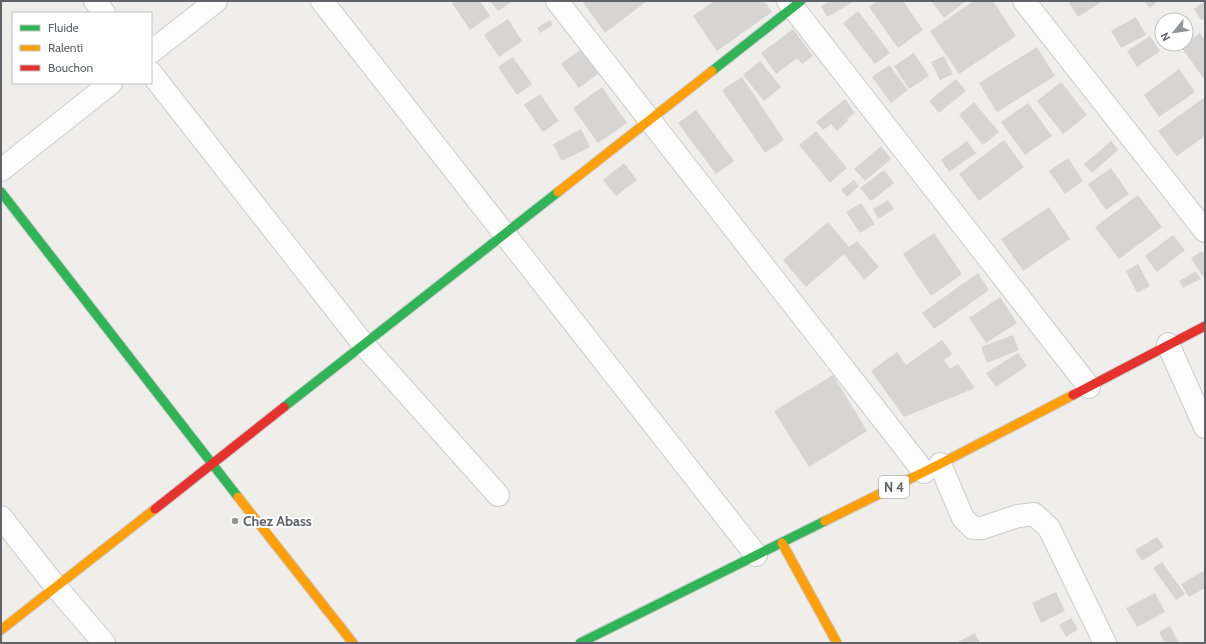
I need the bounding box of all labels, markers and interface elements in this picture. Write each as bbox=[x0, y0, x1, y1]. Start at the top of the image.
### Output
legend bbox=[12, 12, 152, 84]
north arrow bbox=[1154, 12, 1194, 52]
text: Fluide bbox=[48, 20, 79, 35]
text: N bbox=[1157, 30, 1173, 44]
text: Ralenti bbox=[48, 40, 83, 55]
text: Bouchon bbox=[48, 60, 94, 75]
road number: N 4 bbox=[879, 476, 909, 498]
place label: Chez Abass bbox=[243, 512, 312, 530]
marker: Chez Abass bbox=[230, 516, 240, 526]

